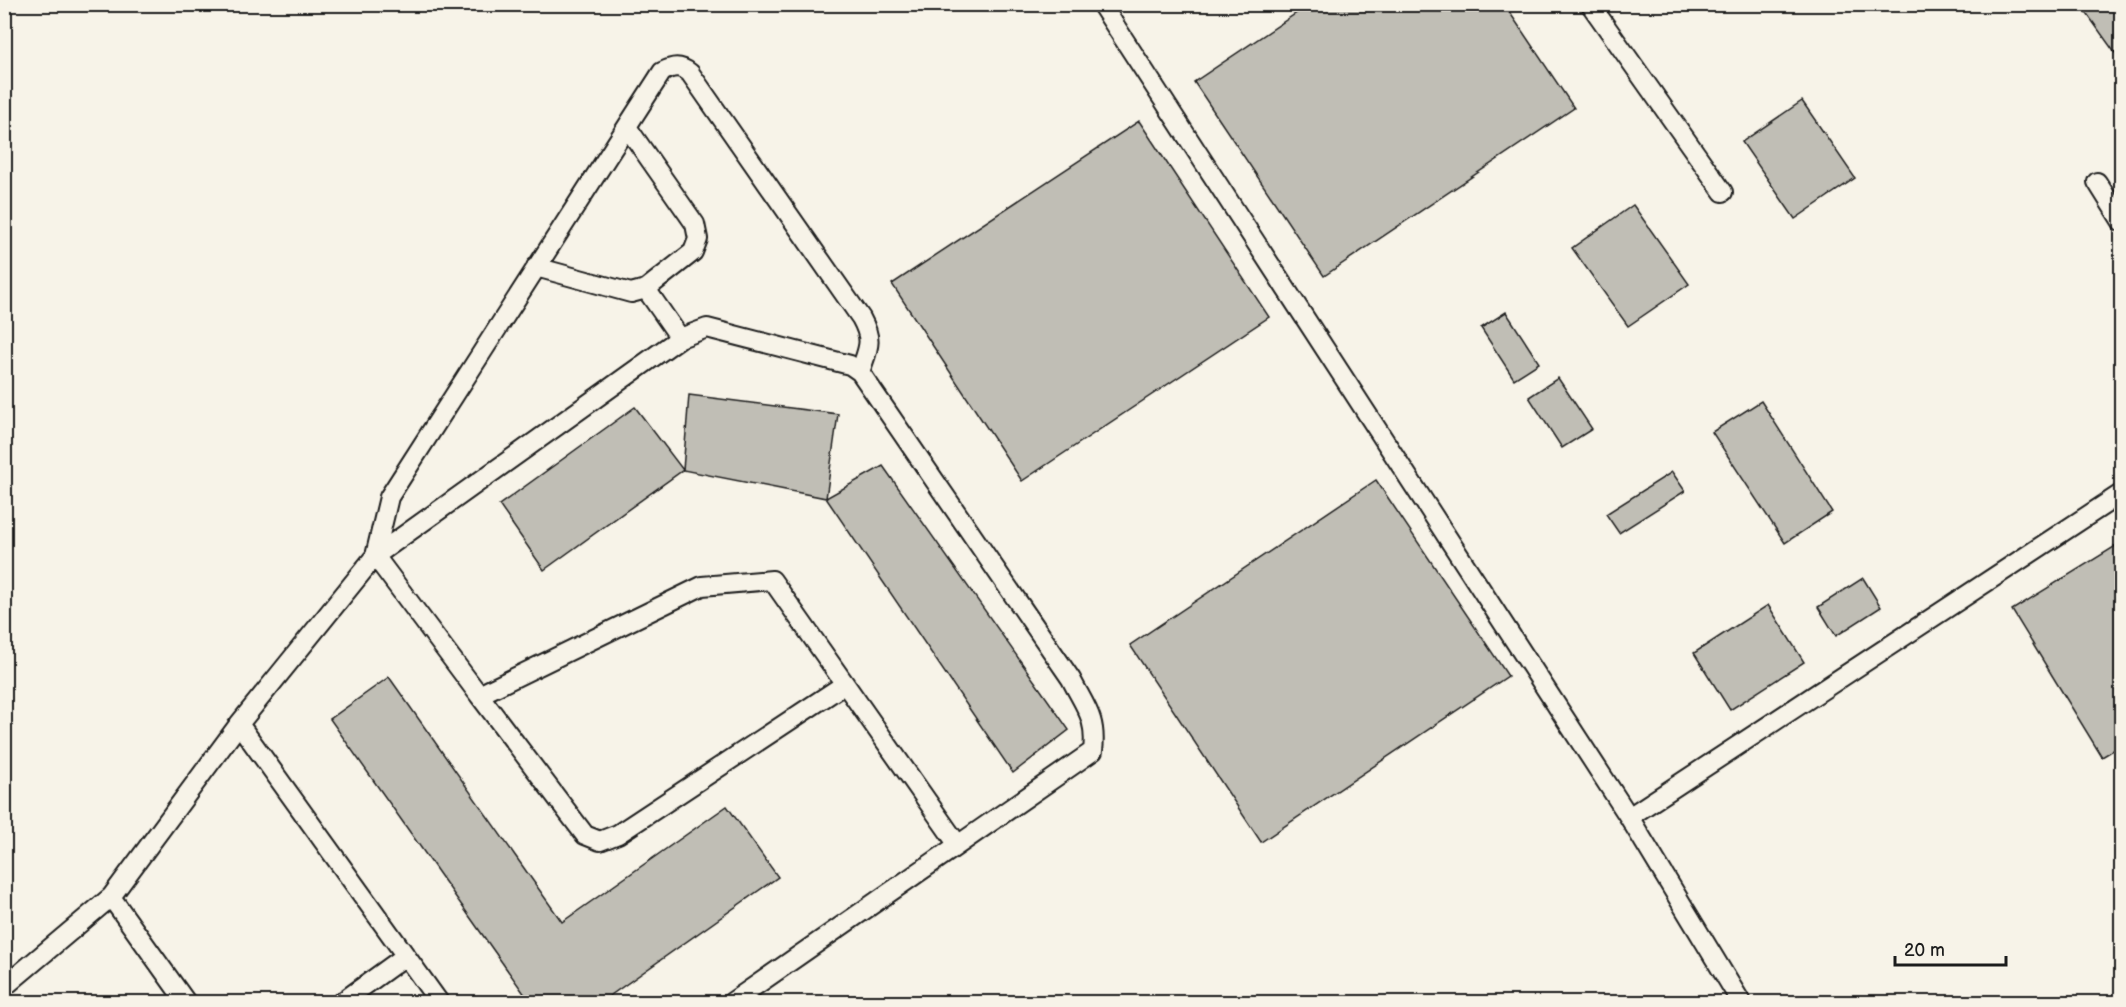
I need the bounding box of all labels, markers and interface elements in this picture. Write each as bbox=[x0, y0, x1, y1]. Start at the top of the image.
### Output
scale bar bbox=[1895, 929, 2006, 967]
text: 20 m bbox=[1904, 940, 1945, 961]

